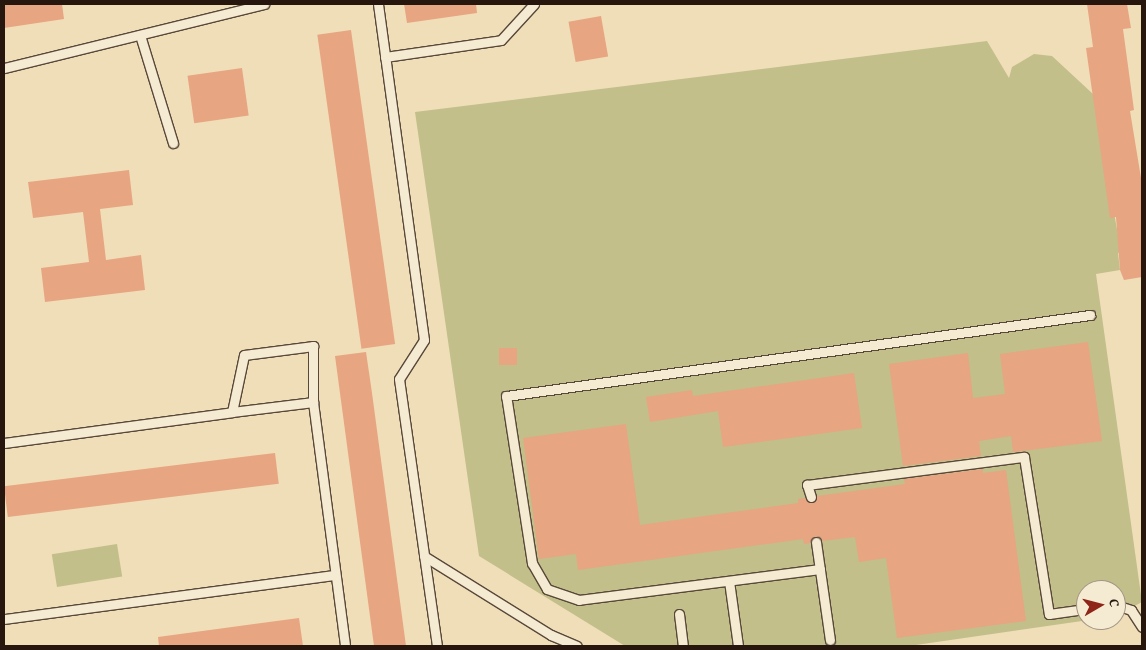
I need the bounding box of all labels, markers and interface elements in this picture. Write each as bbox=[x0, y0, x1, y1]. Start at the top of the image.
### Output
north arrow bbox=[1076, 580, 1126, 630]
text: С bbox=[1104, 598, 1125, 608]

